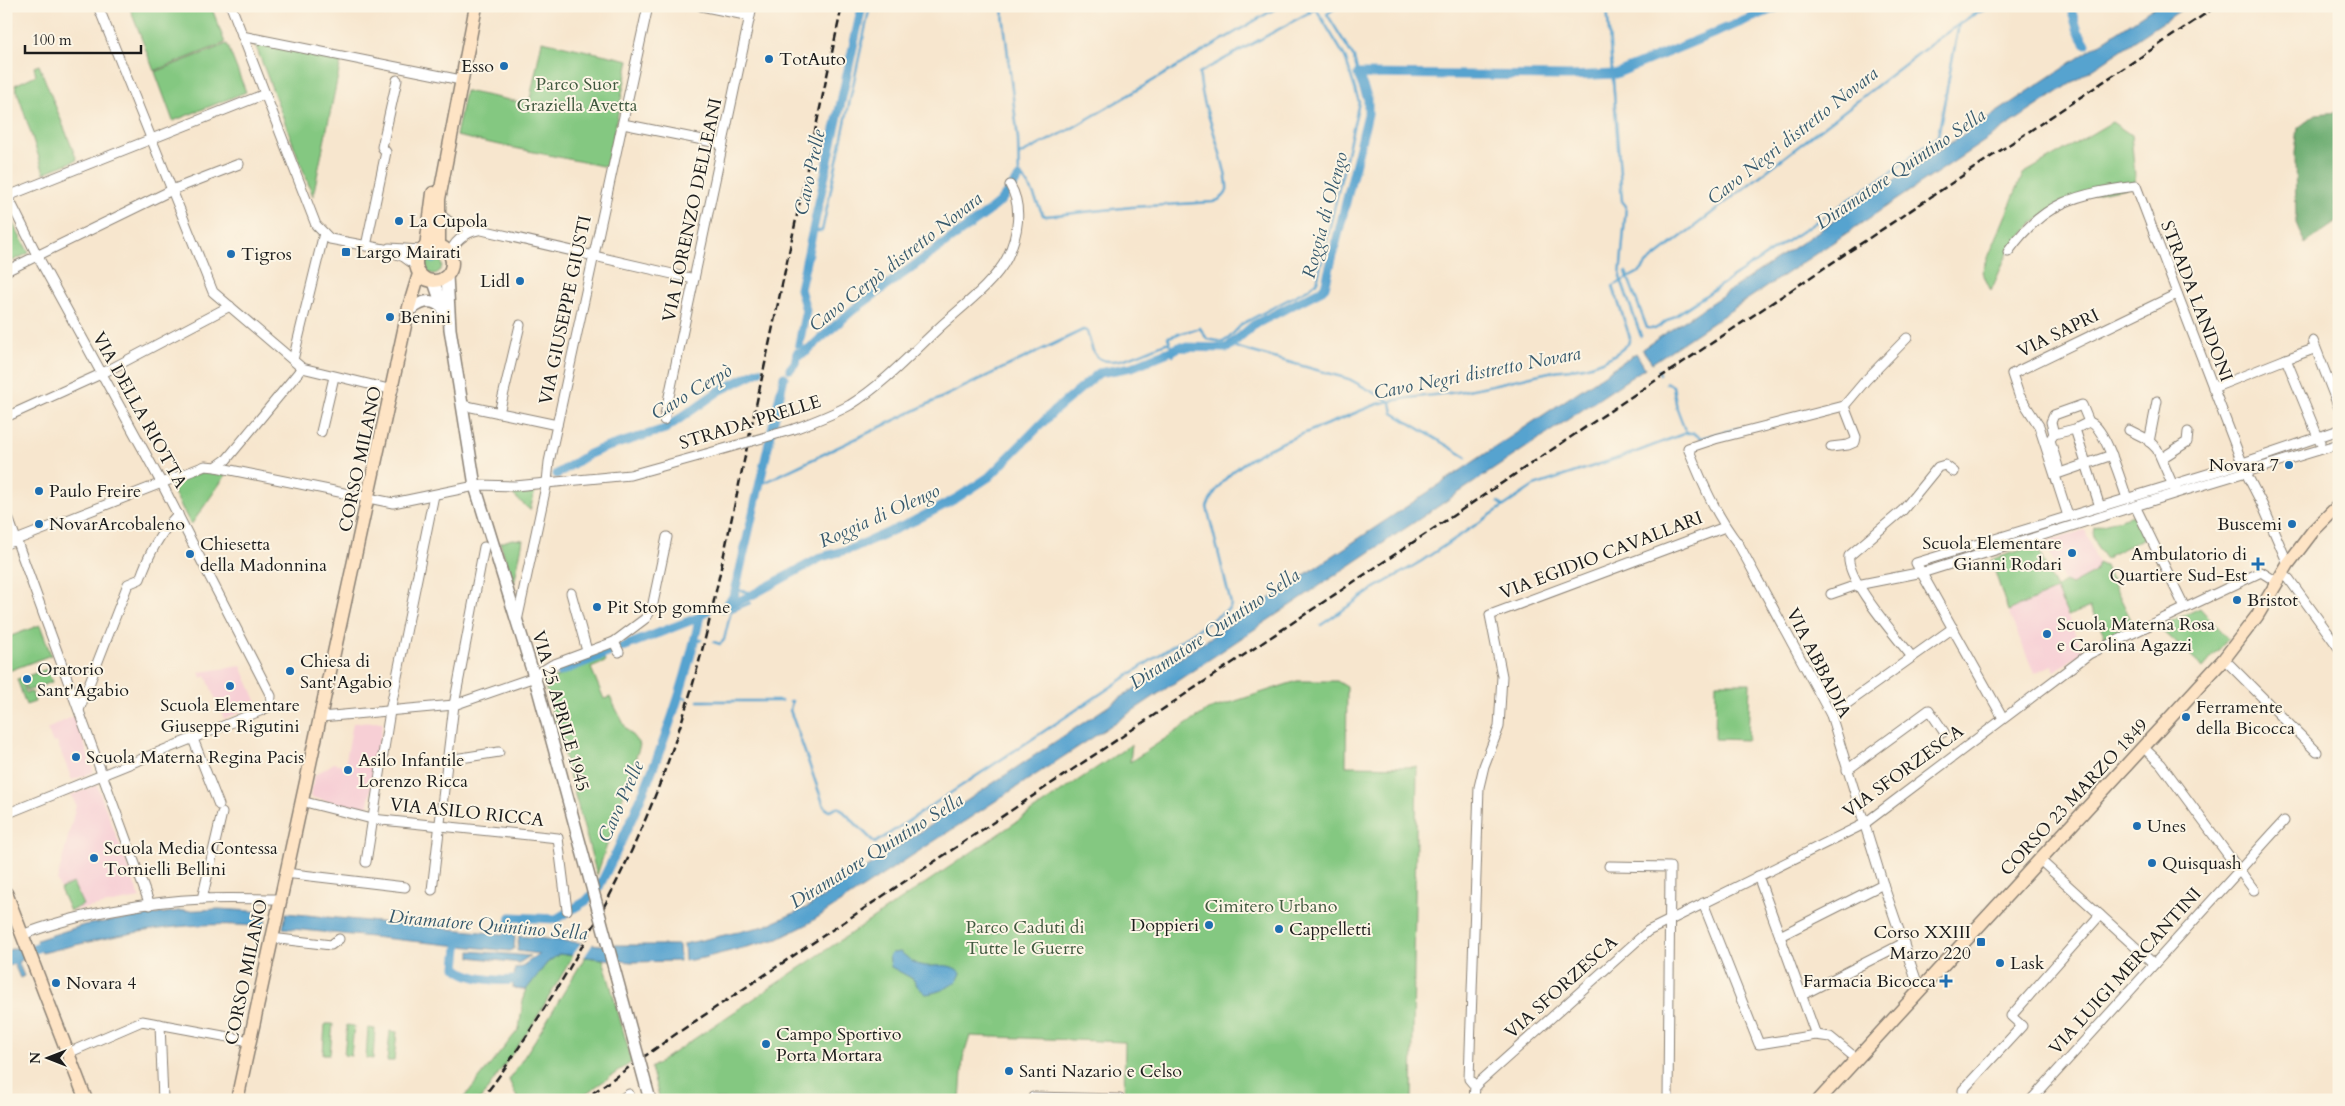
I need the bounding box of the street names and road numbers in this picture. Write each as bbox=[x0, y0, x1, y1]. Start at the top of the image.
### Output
street label: VIA LORENZO DELLEANI bbox=[657, 96, 728, 324]
street label: VIA GIUSEPPE GIUSTI bbox=[533, 213, 598, 407]
street label: STRADA LANDONI bbox=[2154, 217, 2239, 385]
street label: VIA SAPRI bbox=[2013, 303, 2103, 364]
street label: VIA DELLA RIOTTA bbox=[86, 327, 193, 493]
street label: CORSO MILANO bbox=[333, 384, 388, 535]
street label: STRADA PRELLE bbox=[676, 389, 824, 456]
street label: VIA EGIDIO CAVALLARI bbox=[1496, 505, 1706, 606]
street label: VIA ABBADIA bbox=[1780, 604, 1857, 723]
street label: VIA 25 APRILE 1945 bbox=[526, 628, 595, 794]
street label: CORSO 23 MARZO 1849 bbox=[1995, 713, 2154, 881]
street label: VIA SFORZESCA bbox=[1838, 719, 1969, 824]
street label: VIA ASILO RICCA bbox=[388, 792, 546, 833]
street label: VIA LUIGI MERCANTINI bbox=[2043, 882, 2207, 1060]
street label: CORSO MILANO bbox=[219, 897, 274, 1048]
street label: VIA SFORZESCA bbox=[1500, 930, 1623, 1045]

